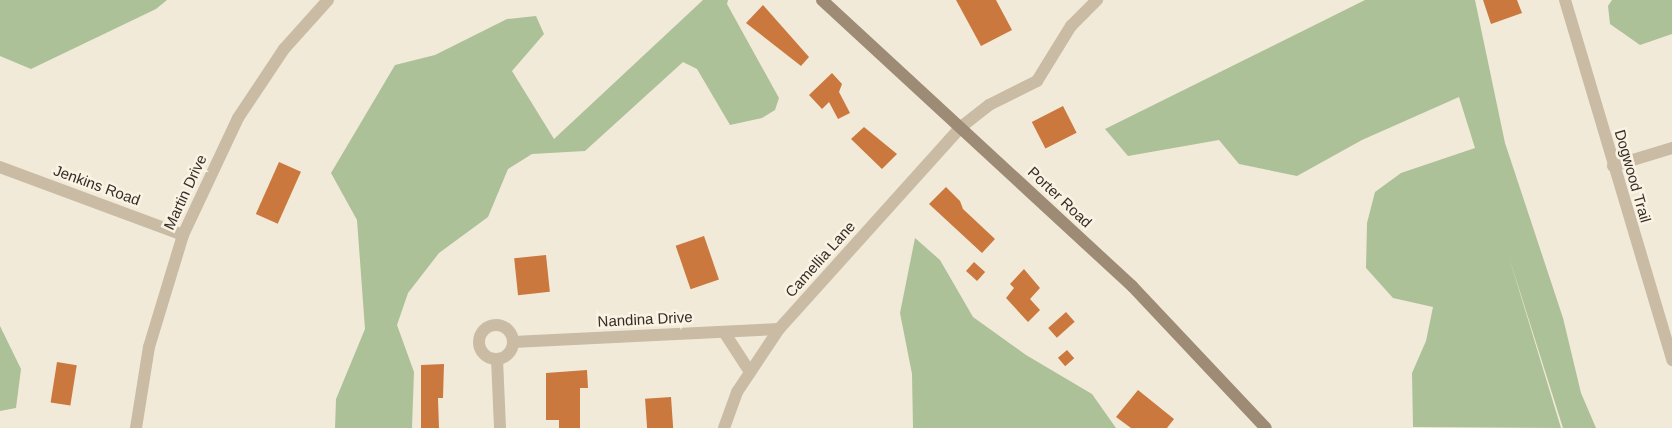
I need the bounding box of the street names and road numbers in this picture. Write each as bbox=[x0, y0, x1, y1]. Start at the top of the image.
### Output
street label: Dogwood Trail bbox=[1611, 127, 1655, 225]
street label: Martin Drive bbox=[160, 152, 210, 232]
street label: Jenkins Road bbox=[51, 161, 143, 209]
street label: Porter Road bbox=[1024, 163, 1096, 231]
street label: Camellia Lane bbox=[781, 217, 859, 301]
street label: Nandina Drive bbox=[597, 308, 693, 330]

